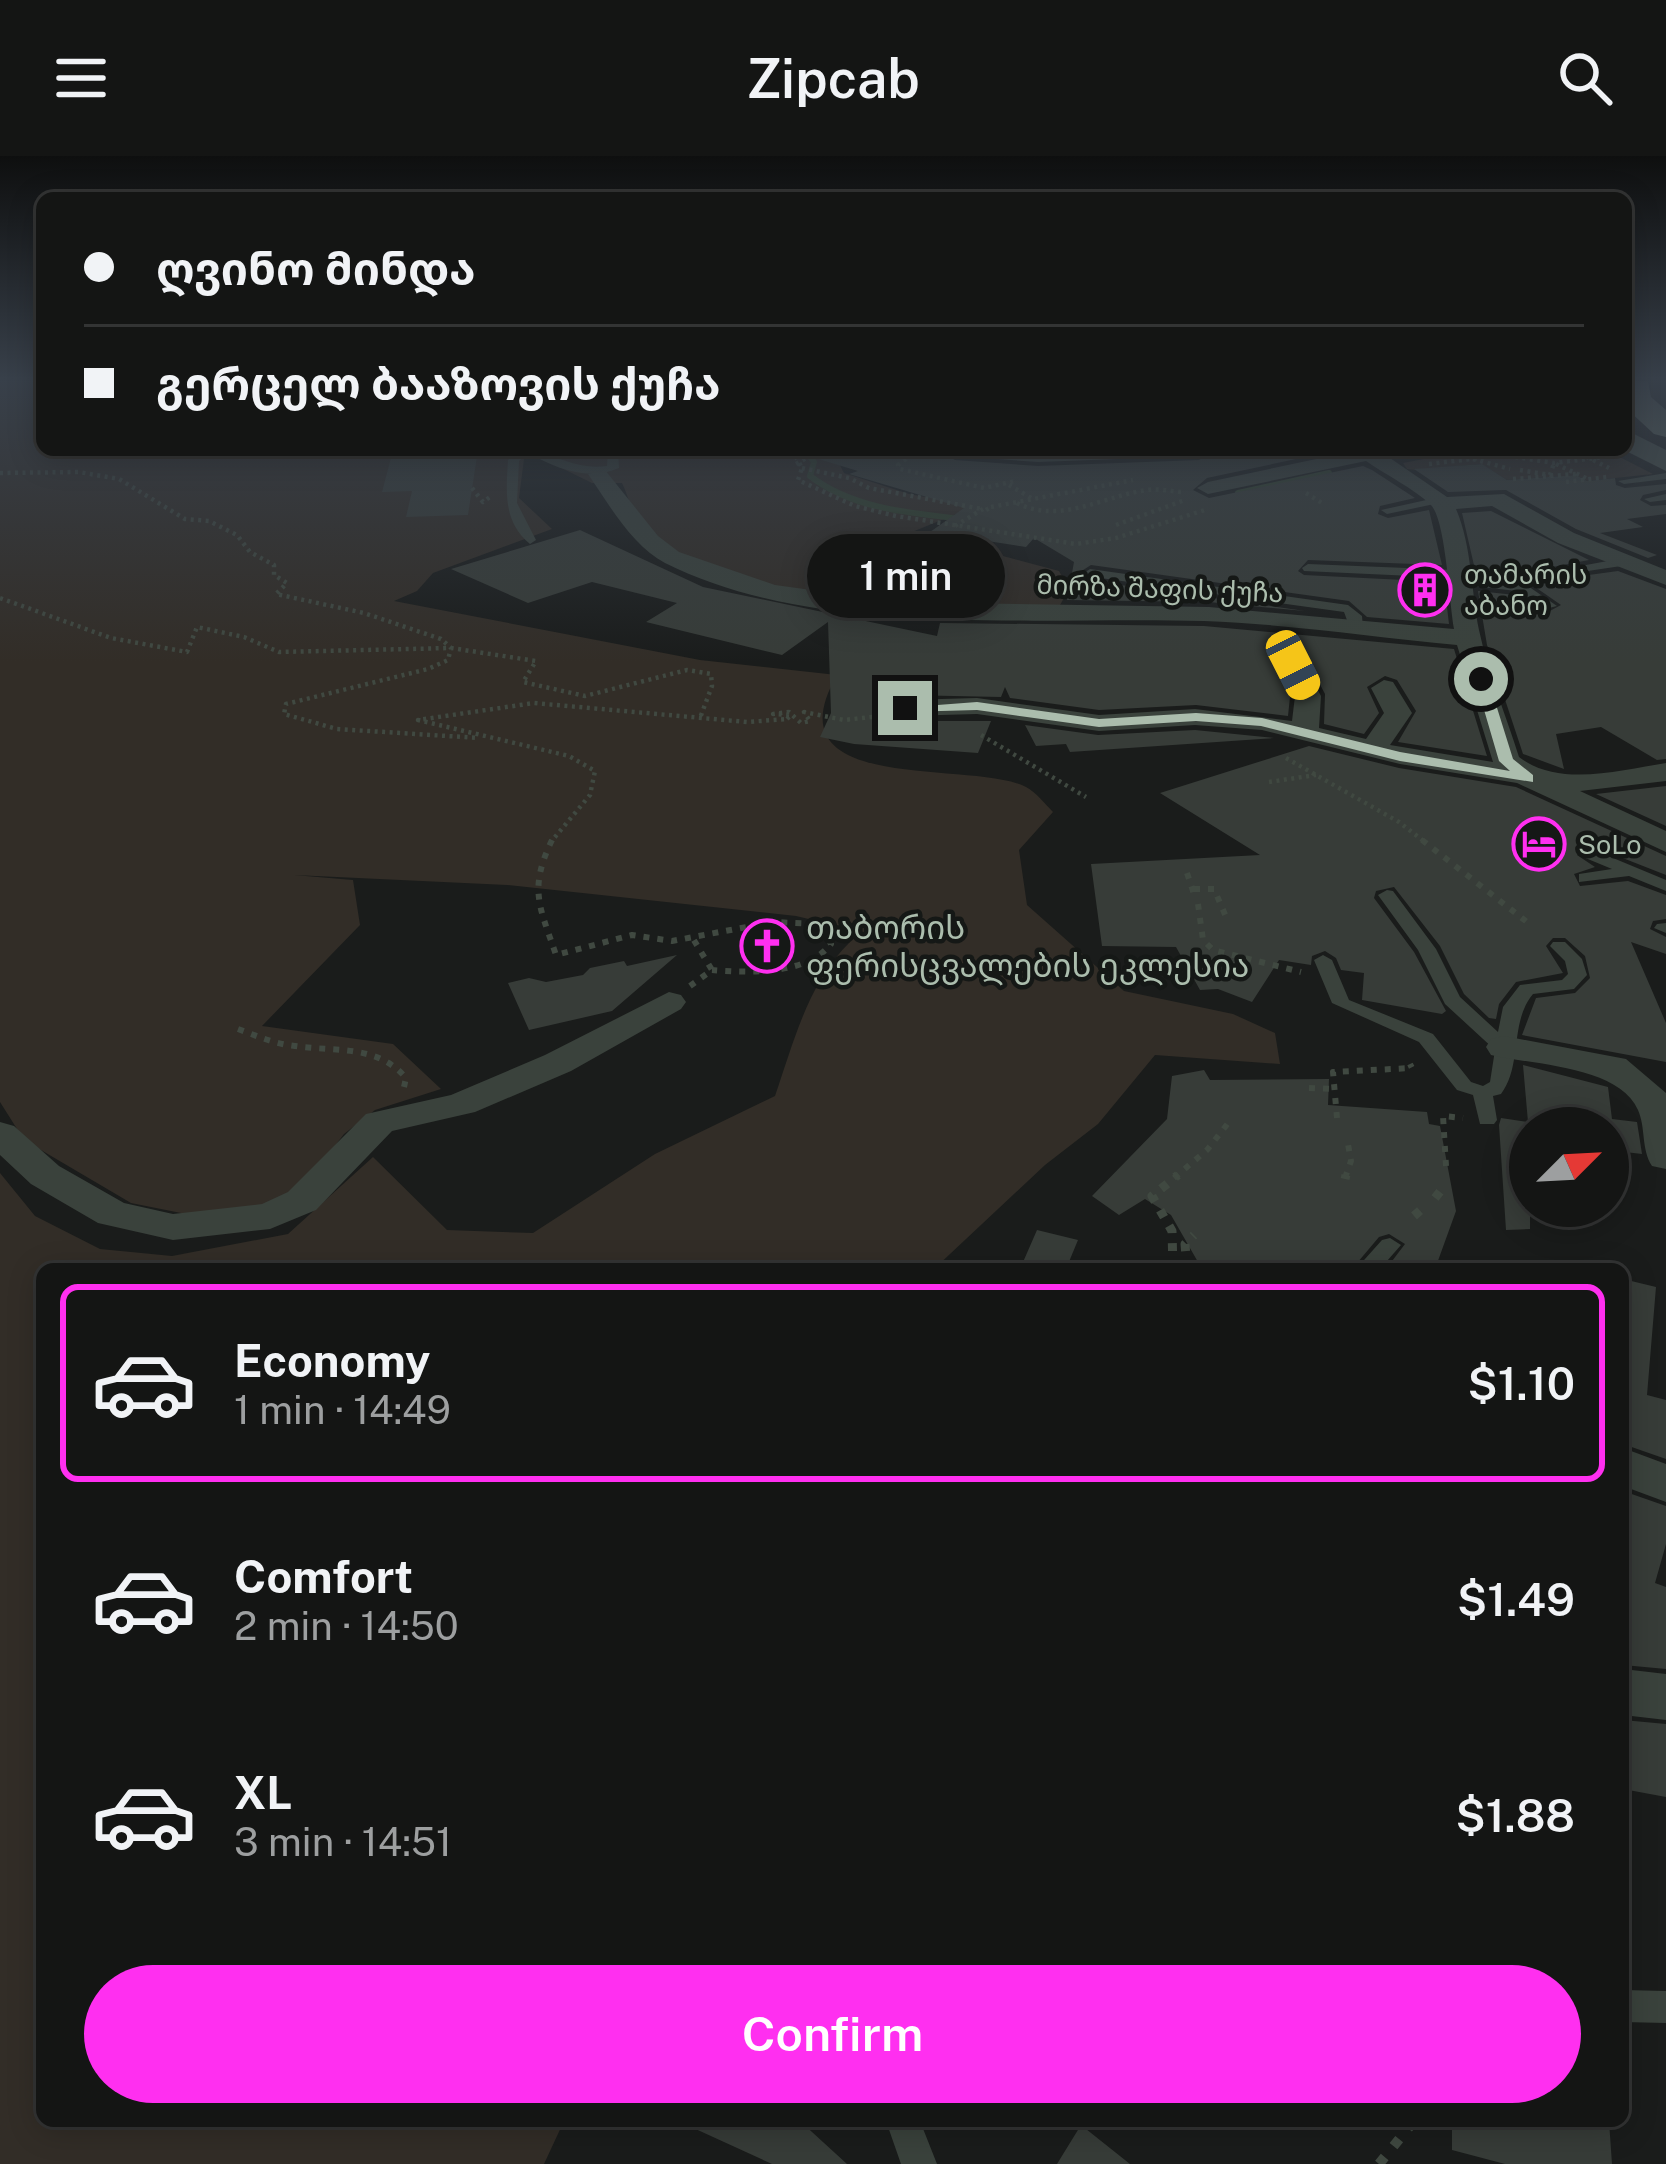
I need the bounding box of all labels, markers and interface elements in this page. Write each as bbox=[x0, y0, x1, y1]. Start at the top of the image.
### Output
icon: menu bbox=[48, 45, 114, 111]
icon: search bbox=[1552, 45, 1618, 111]
text: Zipcab bbox=[746, 47, 920, 110]
text: ღვინო მინდა bbox=[156, 242, 475, 295]
text: გერცელ ბააზოვის ქუჩა bbox=[156, 357, 720, 410]
callout: 1 min bbox=[806, 534, 1004, 618]
text: 1 min bbox=[860, 553, 952, 599]
place label: თამარის აბანო bbox=[1464, 558, 1587, 621]
building icon: თამარის აბანო bbox=[1397, 562, 1453, 618]
street label: მირზა შაფის ქუჩა bbox=[1036, 568, 1284, 609]
car bbox=[1261, 625, 1325, 705]
route start bbox=[1454, 652, 1508, 706]
route end bbox=[878, 681, 932, 735]
hotel icon: SoLo bbox=[1511, 816, 1567, 872]
place label: SoLo bbox=[1578, 828, 1642, 860]
place label: თაბორის ფერისცვალების ეკლესია bbox=[806, 908, 1249, 986]
church icon: თაბორის ფერისცვალების ეკლესია bbox=[739, 918, 795, 974]
north arrow bbox=[1509, 1107, 1629, 1227]
map controls bbox=[1509, 1107, 1629, 1227]
icon: car bbox=[90, 1329, 198, 1437]
text: Economy bbox=[234, 1334, 430, 1387]
text: $1.10 bbox=[1468, 1357, 1575, 1410]
text: 1 min · 14:49 bbox=[234, 1387, 451, 1433]
icon: car bbox=[90, 1545, 198, 1653]
text: Comfort bbox=[234, 1550, 413, 1603]
text: $1.49 bbox=[1457, 1573, 1575, 1626]
text: 2 min · 14:50 bbox=[234, 1603, 459, 1649]
icon: car bbox=[90, 1761, 198, 1869]
text: XL bbox=[234, 1766, 292, 1819]
text: $1.88 bbox=[1456, 1789, 1575, 1842]
text: 3 min · 14:51 bbox=[234, 1819, 452, 1865]
button: Confirm bbox=[84, 1965, 1581, 2103]

